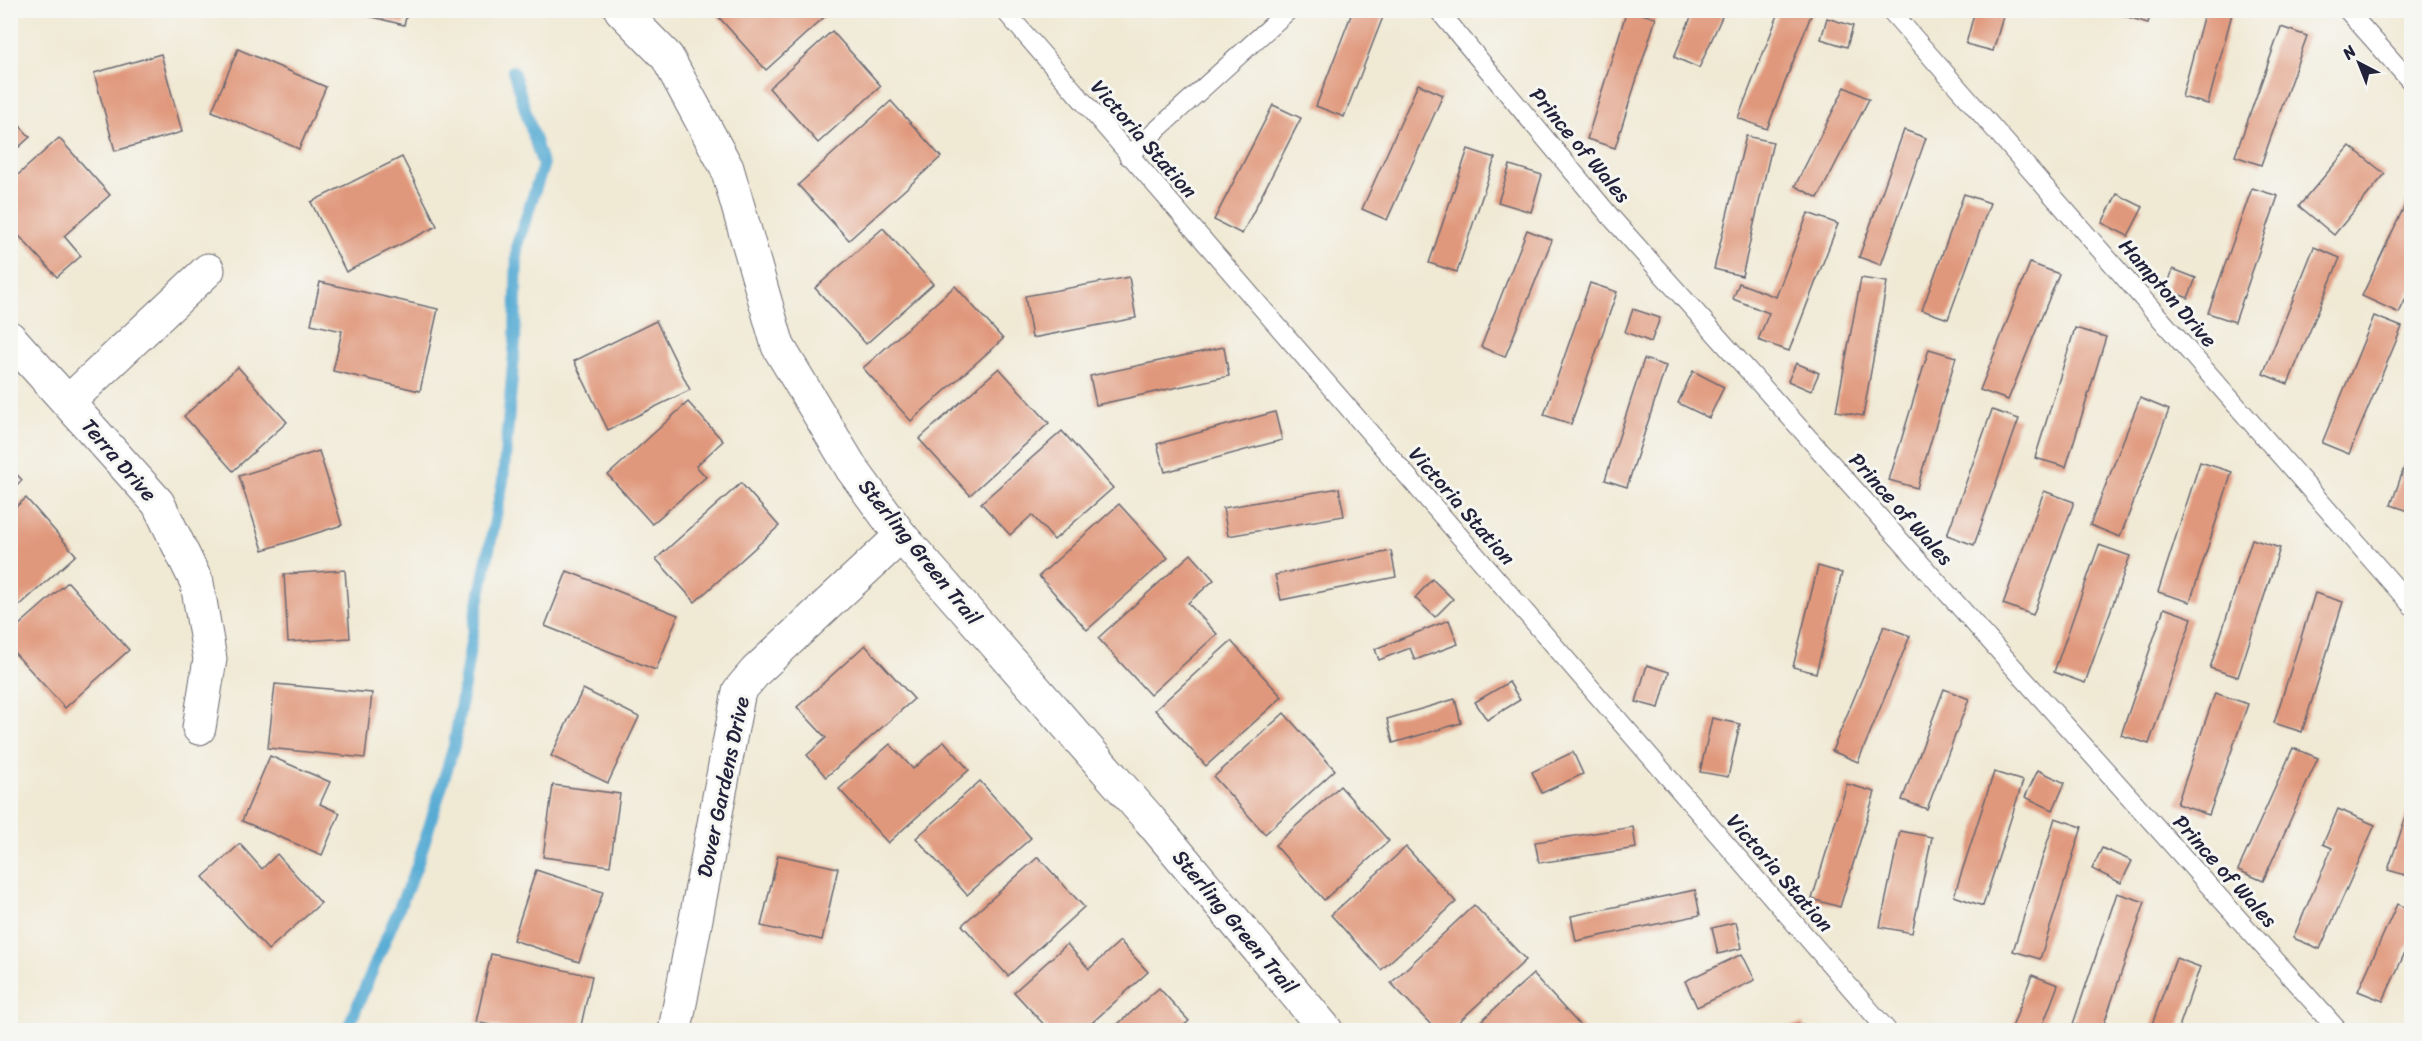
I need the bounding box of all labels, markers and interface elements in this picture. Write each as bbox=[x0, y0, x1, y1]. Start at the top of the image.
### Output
north arrow bbox=[2329, 33, 2389, 93]
text: N bbox=[2335, 37, 2364, 67]
street label: Victoria Station bbox=[1081, 70, 1207, 208]
street label: Prince of Wales bbox=[1520, 78, 1641, 212]
street label: Hampton Drive bbox=[2109, 229, 2227, 357]
street label: Terra Drive bbox=[71, 409, 167, 511]
street label: Victoria Station bbox=[1399, 437, 1525, 575]
street label: Prince of Wales bbox=[1839, 443, 1963, 575]
street label: Sterling Green Trail bbox=[848, 470, 992, 635]
street label: Dover Gardens Drive bbox=[685, 693, 761, 881]
street label: Victoria Station bbox=[1717, 804, 1843, 942]
street label: Prince of Wales bbox=[2163, 805, 2287, 937]
street label: Sterling Green Trail bbox=[1162, 841, 1308, 1004]

